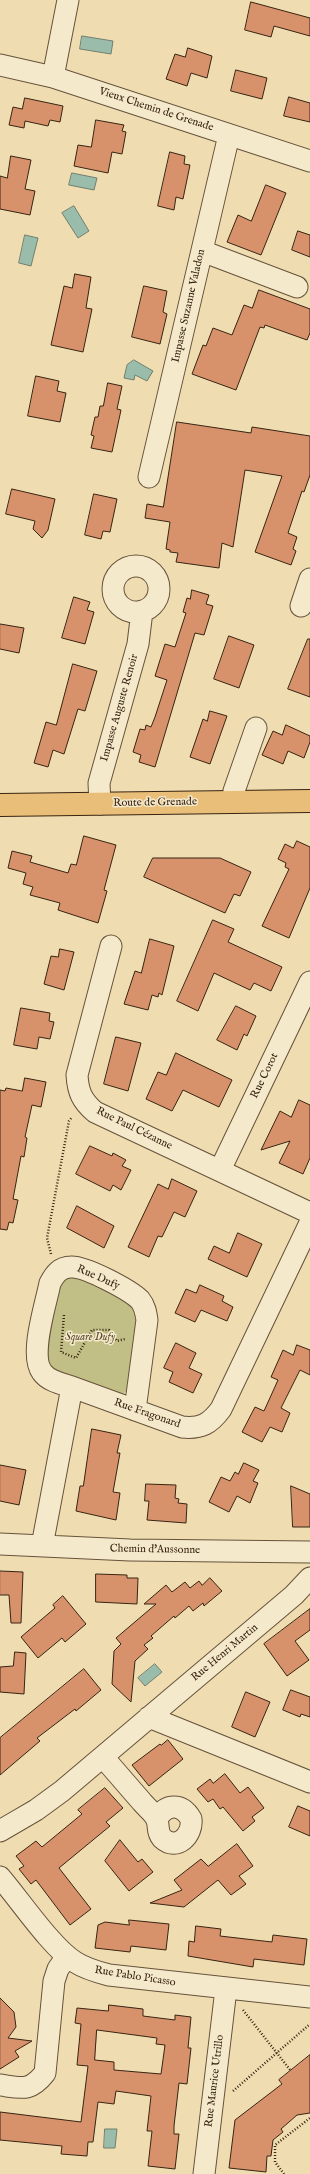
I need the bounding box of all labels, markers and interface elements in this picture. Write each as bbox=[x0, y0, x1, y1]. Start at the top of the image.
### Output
street label: Vieux Chemin de Grenade bbox=[97, 85, 215, 135]
street label: Impasse Suzanne Valadon bbox=[170, 248, 208, 364]
street label: Impasse Auguste Renoir bbox=[98, 653, 142, 763]
street label: Route de Grenade bbox=[113, 796, 197, 810]
street label: Rue Corot bbox=[248, 1051, 282, 1101]
street label: Rue Paul Cézanne bbox=[94, 1105, 174, 1153]
street label: Rue Dufy bbox=[75, 1263, 121, 1293]
park label: Square Dufy bbox=[65, 1331, 115, 1345]
street label: Rue Fragonard bbox=[112, 1396, 182, 1432]
street label: Chemin d'Aussonne bbox=[110, 1543, 200, 1557]
street label: Rue Henri Martin bbox=[189, 1621, 261, 1685]
street label: Rue Pablo Picasso bbox=[93, 1964, 177, 1990]
street label: Rue Maurice Utrillo bbox=[203, 2034, 227, 2128]

